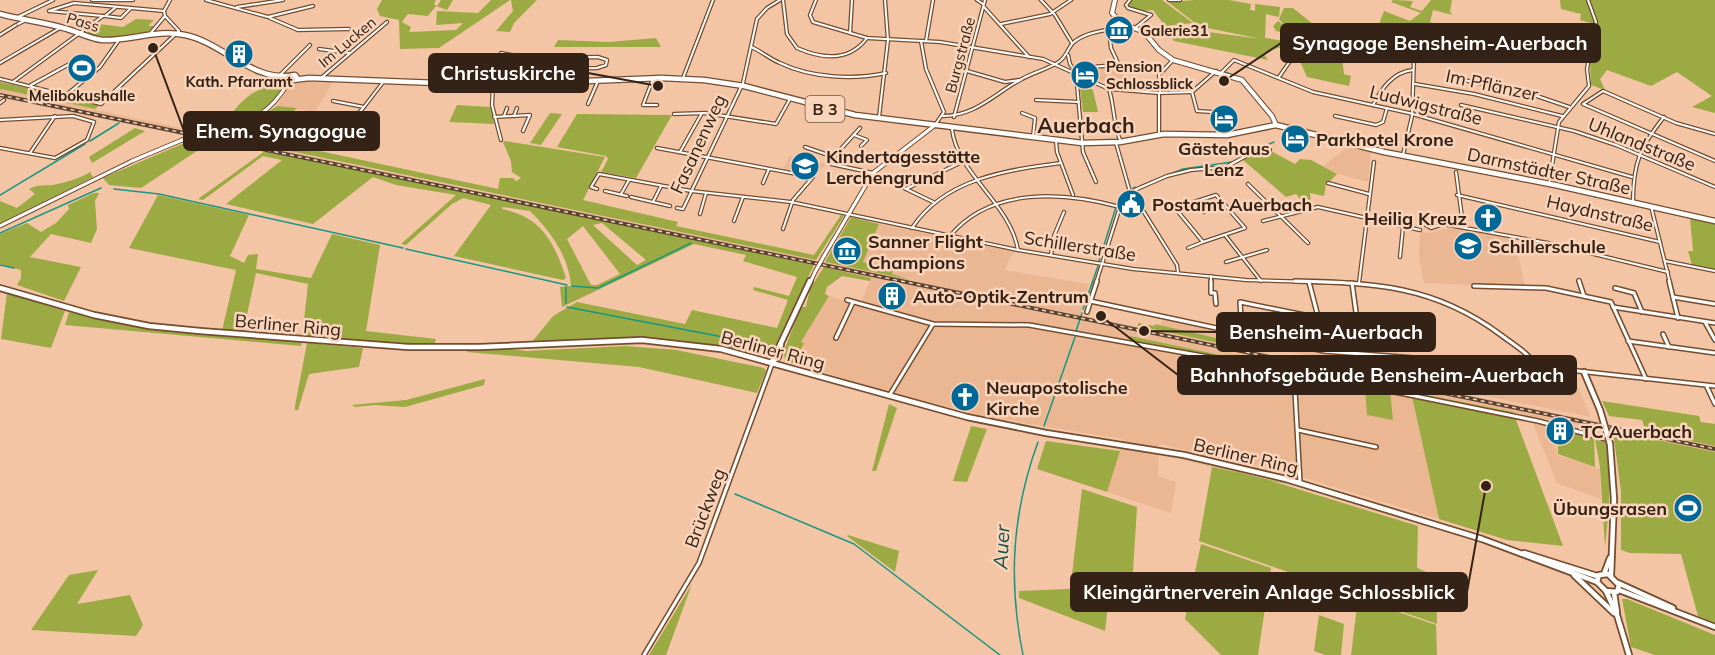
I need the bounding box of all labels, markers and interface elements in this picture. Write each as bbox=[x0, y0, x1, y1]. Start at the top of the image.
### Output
street label: Pass bbox=[64, 8, 102, 36]
street label: Im Lucken bbox=[314, 12, 380, 72]
museum icon: Galerie31 bbox=[1103, 14, 1135, 46]
street label: Burgstraße bbox=[941, 15, 979, 95]
place label: Galerie31 bbox=[1140, 21, 1209, 40]
callout: Synagoge Bensheim-Auerbach bbox=[1281, 24, 1600, 62]
text: Synagoge Bensheim-Auerbach bbox=[1292, 30, 1588, 55]
building icon: Kath. Pfarramt bbox=[223, 38, 255, 70]
sports icon: Melibokushalle bbox=[66, 52, 98, 84]
callout: Christuskirche bbox=[429, 54, 588, 92]
place label: Pension Schlossblick bbox=[1106, 57, 1194, 93]
hotel icon: Pension Schlossblick bbox=[1069, 59, 1101, 91]
text: Christuskirche bbox=[440, 60, 576, 85]
street label: Im Pflänzer bbox=[1444, 64, 1541, 106]
place label: Kath. Pfarramt bbox=[186, 72, 293, 91]
street label: Ludwigstraße bbox=[1367, 80, 1485, 130]
place label: Melibokushalle bbox=[29, 86, 135, 105]
street label: Fasanenweg bbox=[665, 91, 731, 197]
road number: B 3 bbox=[806, 96, 844, 122]
hotel icon: Gästehaus Lenz bbox=[1208, 103, 1240, 135]
callout: Ehem. Synagogue bbox=[184, 112, 379, 150]
district label: Auerbach bbox=[1037, 112, 1135, 138]
street label: Uhlandstraße bbox=[1585, 112, 1699, 176]
text: Ehem. Synagogue bbox=[196, 118, 367, 143]
hotel icon: Parkhotel Krone bbox=[1279, 123, 1311, 155]
place label: Parkhotel Krone bbox=[1316, 128, 1454, 151]
place label: Gästehaus Lenz bbox=[1178, 137, 1270, 181]
street label: Darmstädter Straße bbox=[1465, 142, 1633, 200]
place label: Kindertagesstätte Lerchengrund bbox=[826, 145, 980, 189]
school or university icon: Kindertagesstätte Lerchengrund bbox=[789, 150, 821, 182]
public building icon: Postamt Auerbach bbox=[1115, 188, 1147, 220]
street label: Haydnstraße bbox=[1544, 190, 1656, 236]
place label: Postamt Auerbach bbox=[1152, 193, 1312, 216]
church icon: Heilig Kreuz bbox=[1472, 202, 1504, 234]
place label: Heilig Kreuz bbox=[1364, 207, 1467, 230]
street label: Schillerstraße bbox=[1022, 226, 1138, 266]
place label: Sanner Flight Champions bbox=[868, 230, 983, 274]
school or university icon: Schillerschule bbox=[1452, 230, 1484, 262]
museum icon: Sanner Flight Champions bbox=[831, 235, 863, 267]
place label: Schillerschule bbox=[1489, 235, 1606, 258]
building icon: Auto-Optik-Zentrum bbox=[876, 280, 908, 312]
place label: Auto-Optik-Zentrum bbox=[913, 285, 1089, 308]
street label: Berliner Ring bbox=[234, 309, 342, 341]
callout: Bensheim-Auerbach bbox=[1217, 313, 1435, 351]
text: Bensheim-Auerbach bbox=[1229, 319, 1423, 344]
street label: Berliner Ring bbox=[718, 325, 828, 375]
callout: Bahnhofsgebäude Bensheim-Auerbach bbox=[1178, 356, 1576, 394]
text: Bahnhofsgebäude Bensheim-Auerbach bbox=[1190, 362, 1564, 387]
place label: Neuapostolische Kirche bbox=[986, 376, 1128, 420]
church icon: Neuapostolische Kirche bbox=[949, 381, 981, 413]
building icon: TC Auerbach bbox=[1544, 415, 1576, 447]
place label: TC Auerbach bbox=[1581, 420, 1692, 443]
street label: Berliner Ring bbox=[1191, 433, 1301, 479]
street label: Brückweg bbox=[679, 465, 731, 551]
sports icon: Übungsrasen bbox=[1672, 492, 1704, 524]
place label: Übungsrasen bbox=[1553, 497, 1667, 520]
water label: Auer bbox=[987, 523, 1015, 571]
callout: Kleingärtnerverein Anlage Schlossblick bbox=[1071, 573, 1467, 611]
text: Kleingärtnerverein Anlage Schlossblick bbox=[1083, 579, 1456, 604]

